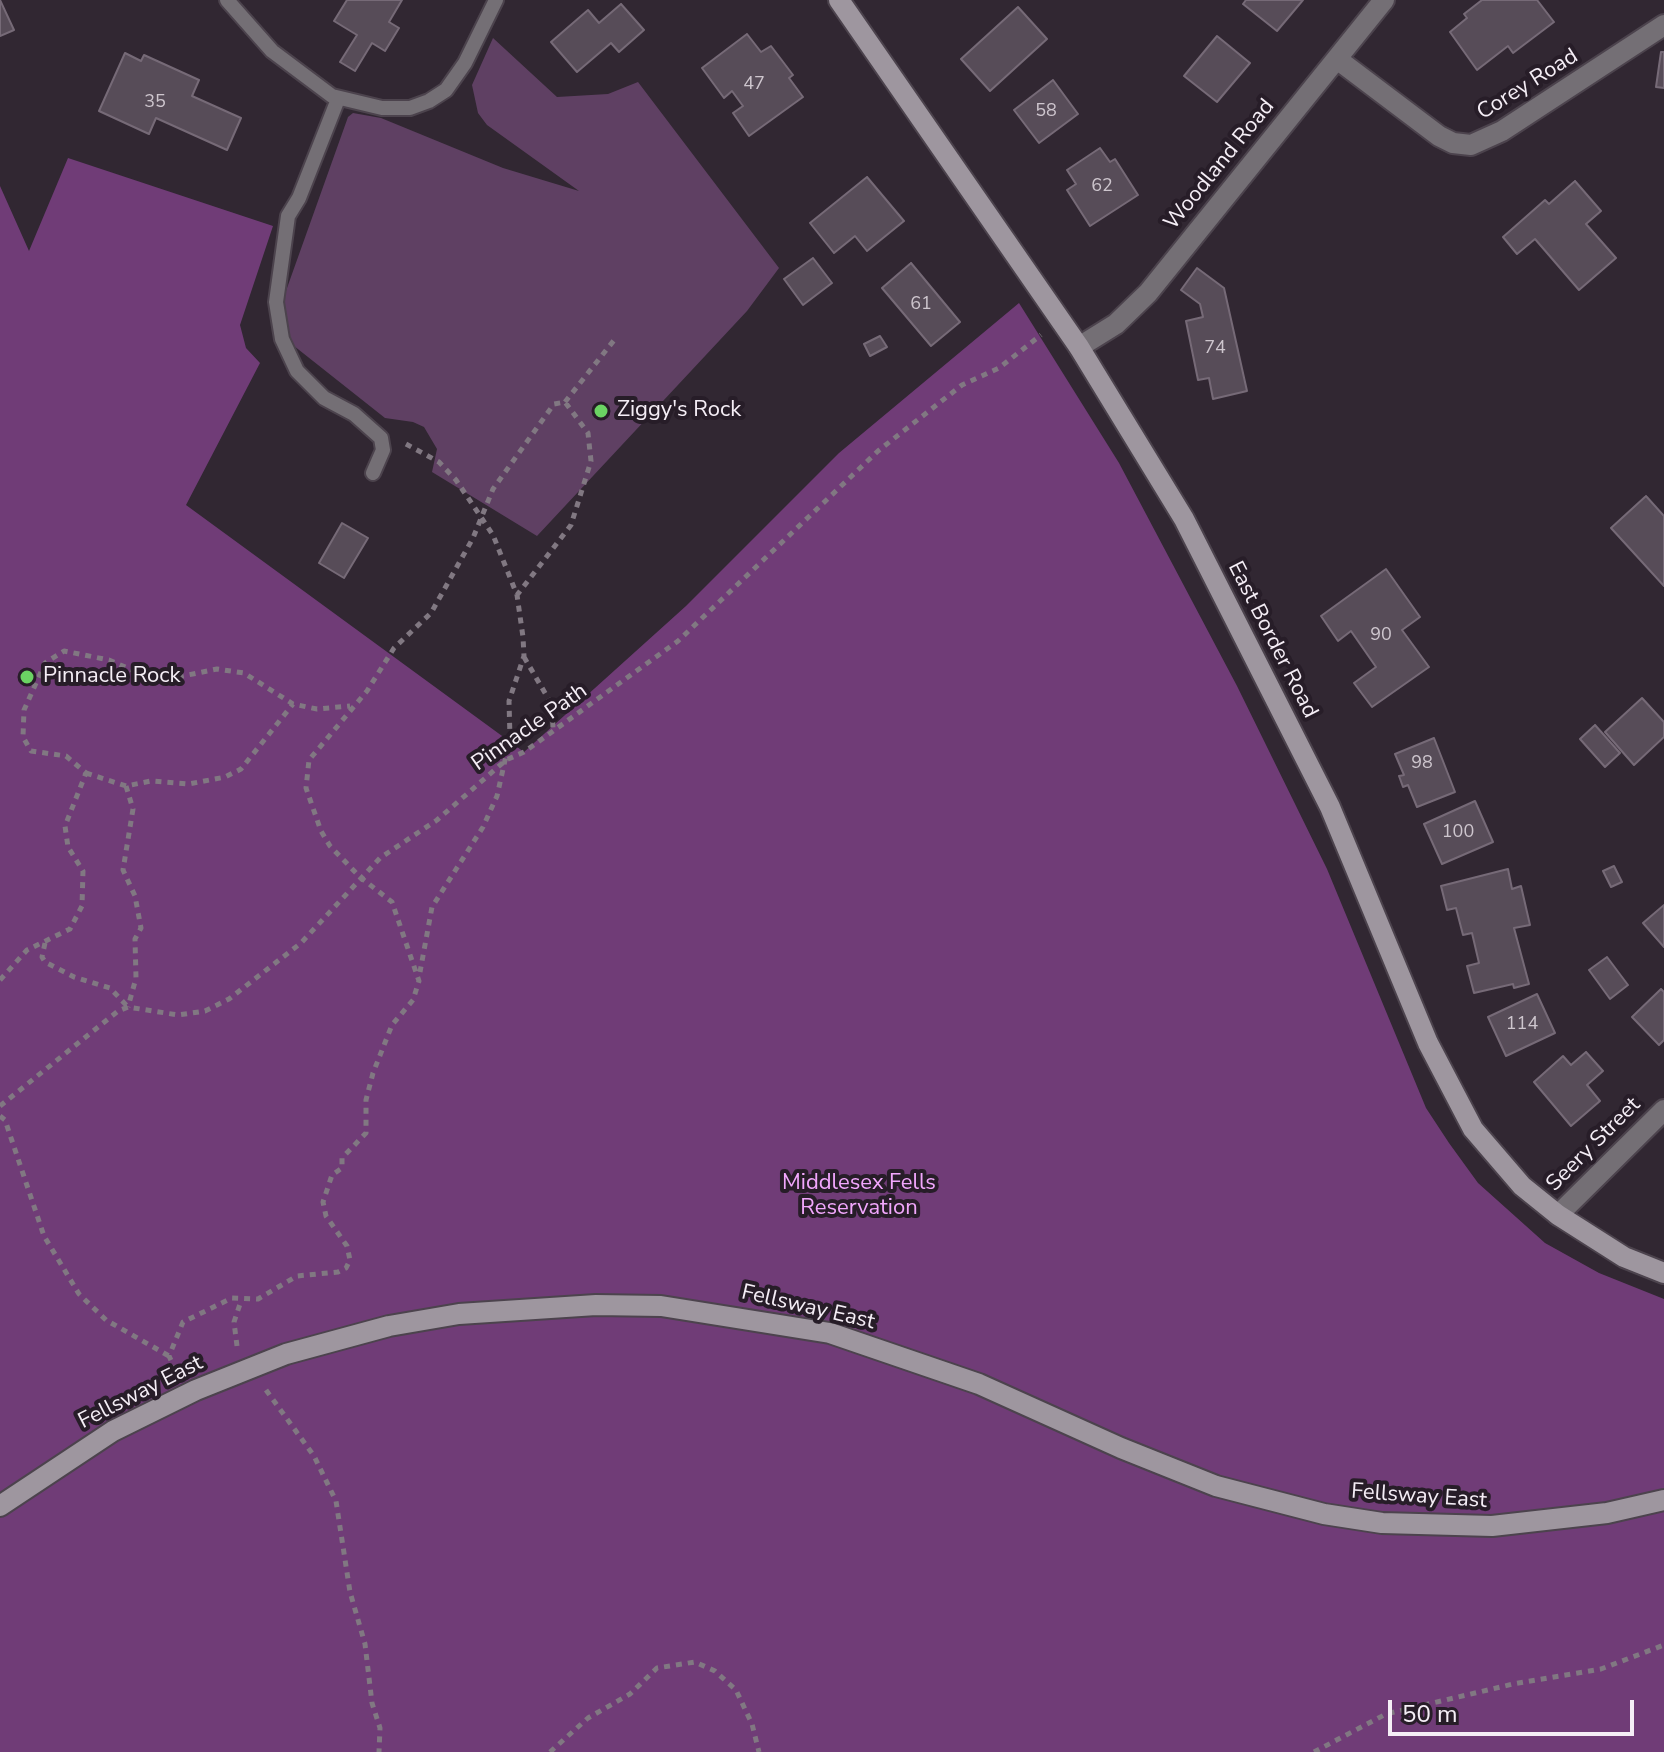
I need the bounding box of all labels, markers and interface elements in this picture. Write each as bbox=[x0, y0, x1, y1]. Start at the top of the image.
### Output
street label: Corey Road bbox=[1473, 44, 1583, 126]
house number: 47 bbox=[743, 74, 765, 96]
house number: 35 bbox=[144, 92, 166, 114]
street label: Woodland Road bbox=[1159, 94, 1281, 236]
house number: 58 bbox=[1035, 101, 1057, 123]
house number: 62 bbox=[1091, 176, 1113, 198]
house number: 61 bbox=[910, 294, 932, 316]
house number: 74 bbox=[1204, 338, 1226, 360]
place label: Ziggy's Rock bbox=[617, 398, 741, 424]
marker: Ziggy's Rock bbox=[592, 402, 610, 420]
street label: East Border Road bbox=[1221, 557, 1323, 723]
house number: 90 bbox=[1370, 625, 1392, 647]
place label: Pinnacle Rock bbox=[43, 664, 181, 690]
marker: Pinnacle Rock bbox=[18, 668, 36, 686]
street label: Pinnacle Path bbox=[467, 679, 593, 777]
house number: 98 bbox=[1411, 753, 1433, 775]
house number: 100 bbox=[1442, 822, 1474, 844]
house number: 114 bbox=[1506, 1014, 1538, 1036]
street label: Seery Street bbox=[1541, 1092, 1647, 1198]
park label: Middlesex Fells Reservation bbox=[782, 1171, 936, 1222]
street label: Fellsway East bbox=[739, 1280, 877, 1336]
street label: Fellsway East bbox=[74, 1350, 208, 1436]
street label: Fellsway East bbox=[1350, 1479, 1488, 1515]
scale bar bbox=[1392, 1684, 1638, 1734]
text: 50 m bbox=[1402, 1698, 1458, 1730]

